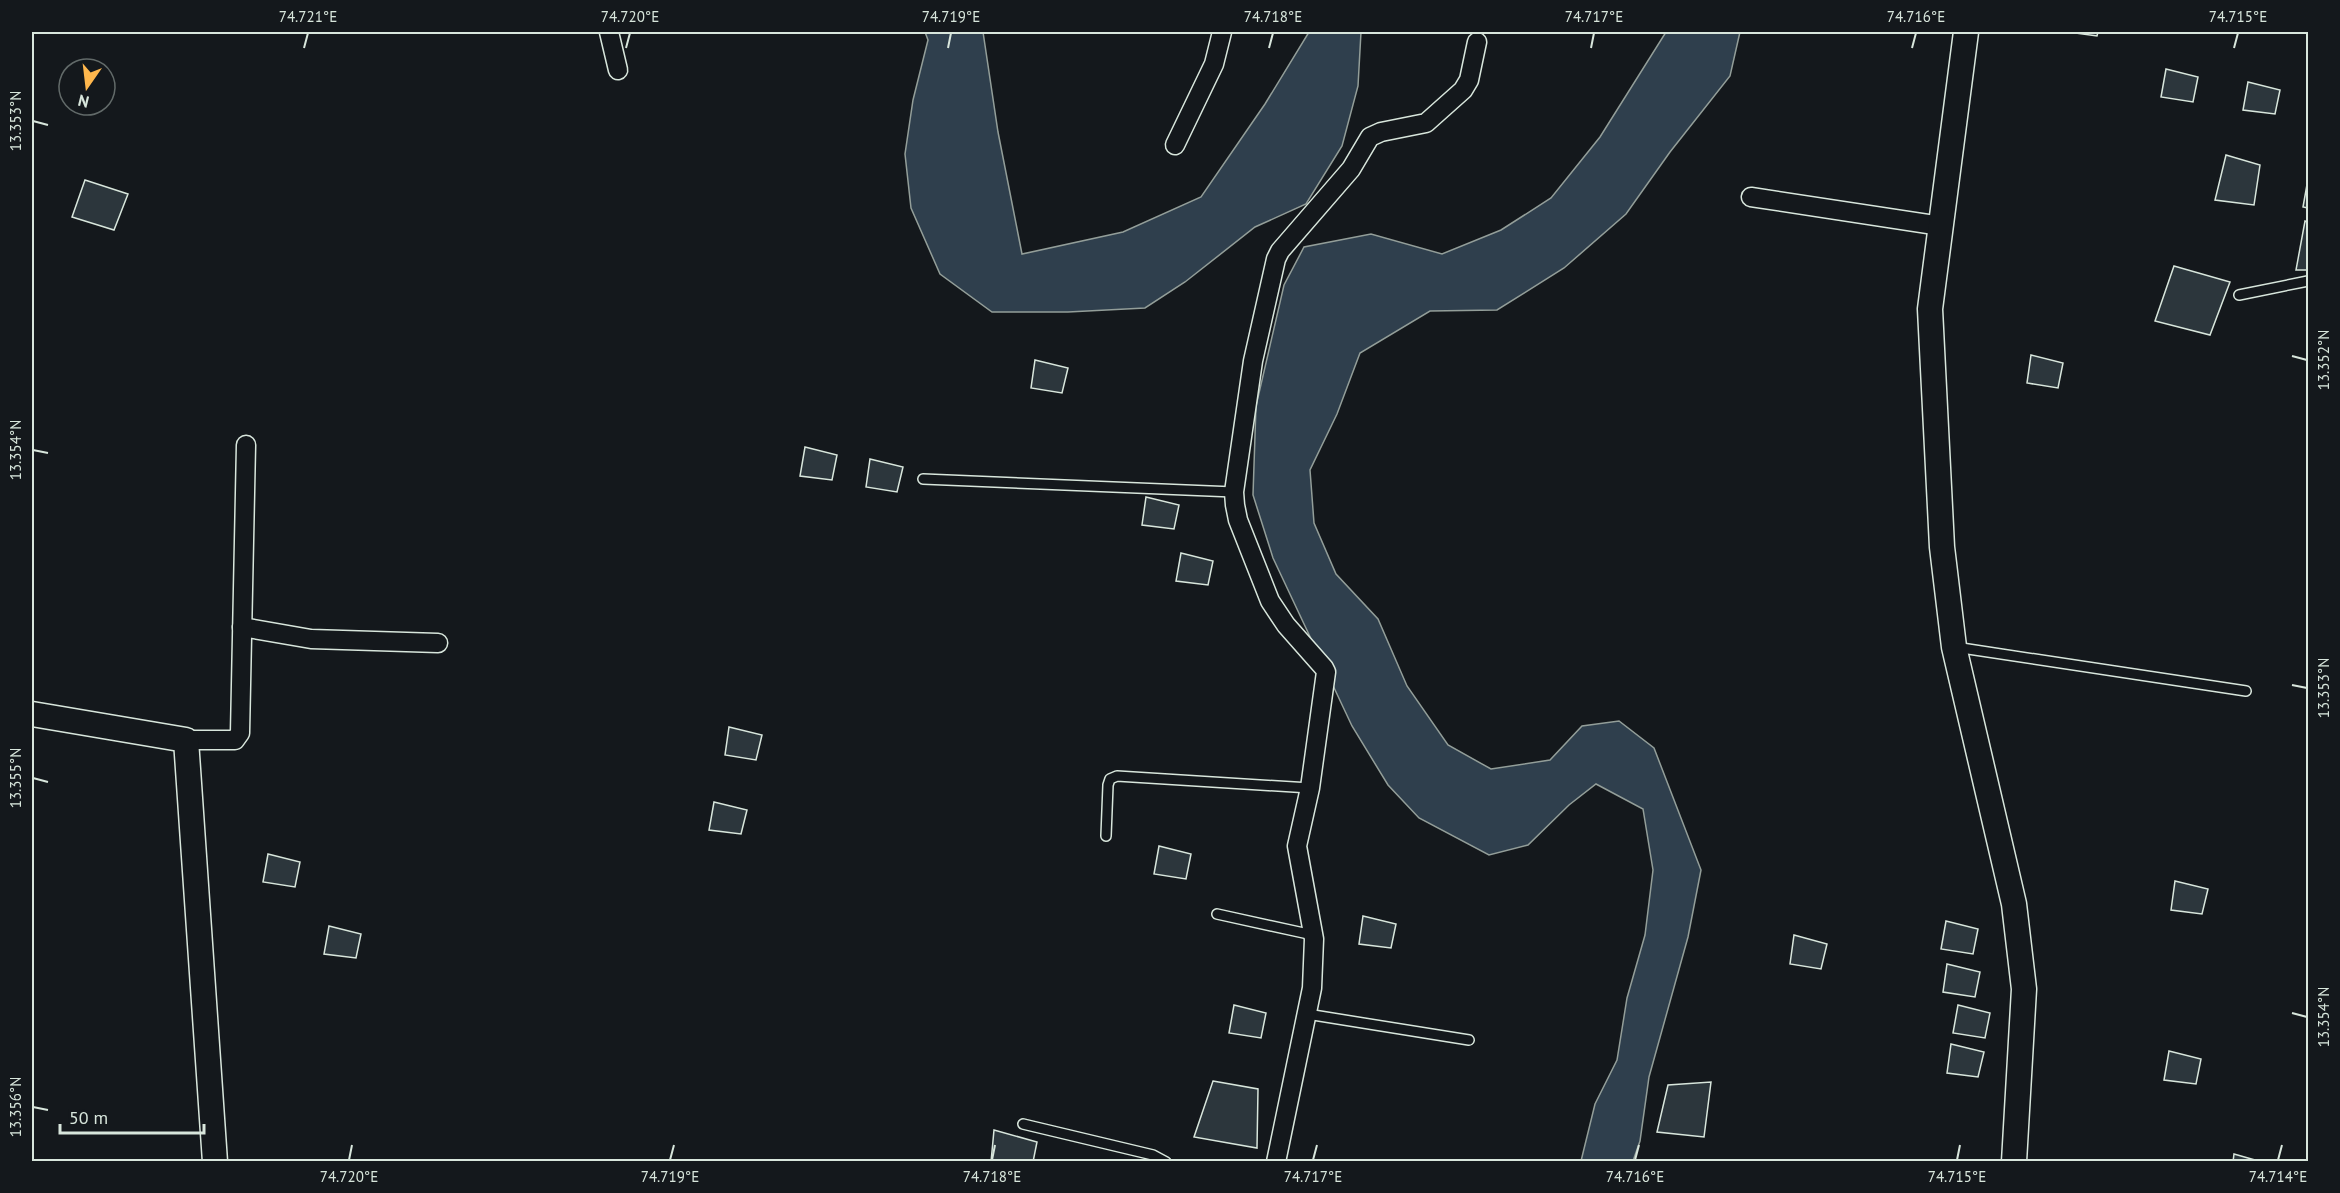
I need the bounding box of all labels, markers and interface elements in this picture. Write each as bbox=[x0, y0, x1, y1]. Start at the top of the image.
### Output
text: 74.721°E bbox=[279, 7, 337, 26]
text: 74.720°E bbox=[601, 7, 659, 26]
text: 74.719°E bbox=[922, 7, 980, 26]
text: 74.718°E bbox=[1244, 7, 1302, 26]
text: 74.717°E bbox=[1565, 7, 1623, 26]
text: 74.716°E bbox=[1887, 7, 1945, 26]
text: 74.715°E bbox=[2209, 7, 2267, 26]
north arrow bbox=[57, 57, 117, 117]
text: 13.353°N bbox=[6, 91, 25, 151]
text: N bbox=[76, 91, 91, 113]
text: 13.352°N bbox=[2314, 330, 2333, 390]
text: 13.354°N bbox=[6, 420, 25, 480]
text: 13.353°N bbox=[2314, 658, 2333, 718]
text: 13.355°N bbox=[6, 748, 25, 808]
text: 13.354°N bbox=[2314, 987, 2333, 1047]
text: 13.356°N bbox=[6, 1077, 25, 1137]
scale bar bbox=[60, 1097, 204, 1135]
text: 50 m bbox=[69, 1106, 108, 1129]
text: 74.720°E bbox=[320, 1167, 378, 1186]
text: 74.719°E bbox=[641, 1167, 699, 1186]
text: 74.718°E bbox=[963, 1167, 1021, 1186]
text: 74.717°E bbox=[1284, 1167, 1342, 1186]
text: 74.716°E bbox=[1606, 1167, 1664, 1186]
text: 74.715°E bbox=[1928, 1167, 1986, 1186]
text: 74.714°E bbox=[2249, 1167, 2307, 1186]

